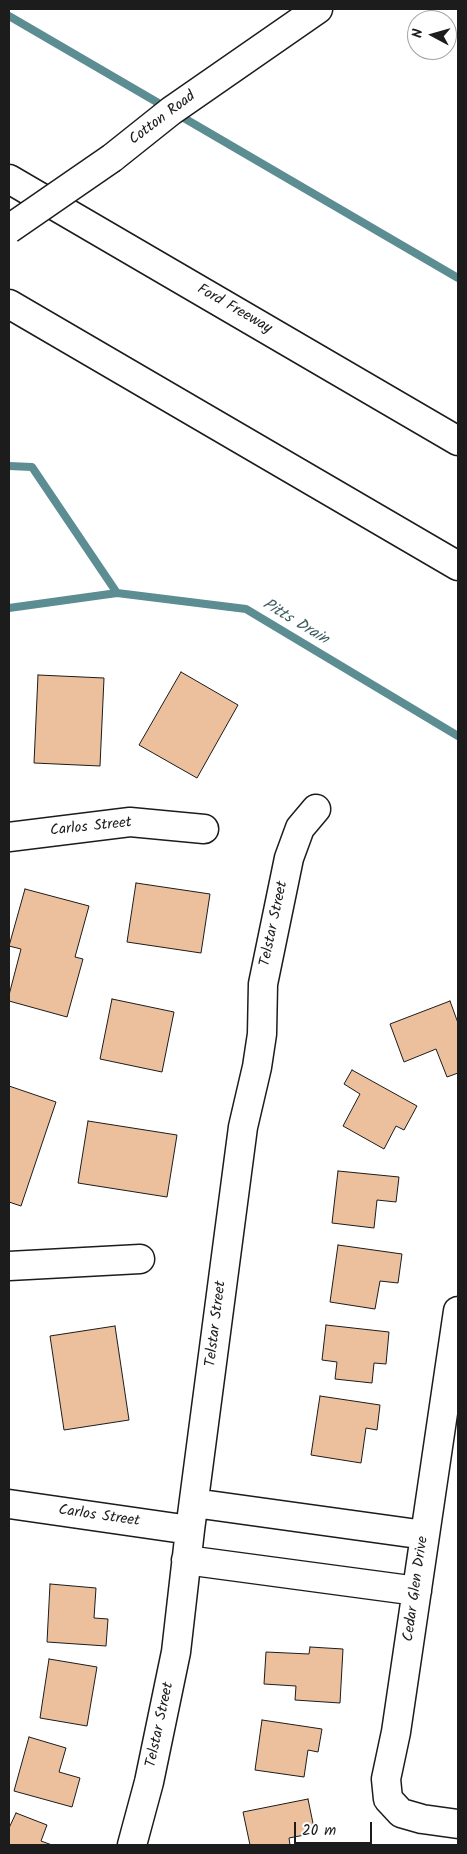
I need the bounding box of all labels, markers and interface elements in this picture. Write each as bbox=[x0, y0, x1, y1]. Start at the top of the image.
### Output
north arrow bbox=[407, 10, 457, 60]
text: N bbox=[407, 28, 429, 39]
street label: Cotton Road bbox=[126, 88, 200, 150]
street label: Ford Freeway bbox=[193, 281, 275, 339]
water label: Pitts Drain bbox=[259, 596, 331, 650]
street label: Carlos Street bbox=[49, 815, 133, 841]
street label: Telstar Street bbox=[257, 880, 293, 968]
street label: Telstar Street bbox=[203, 1280, 231, 1368]
street label: Carlos Street bbox=[57, 1502, 141, 1532]
street label: Cedar Glen Drive bbox=[401, 1535, 433, 1643]
street label: Telstar Street bbox=[143, 1681, 179, 1769]
scale bar bbox=[297, 1812, 374, 1844]
text: 20 m bbox=[302, 1819, 336, 1843]

